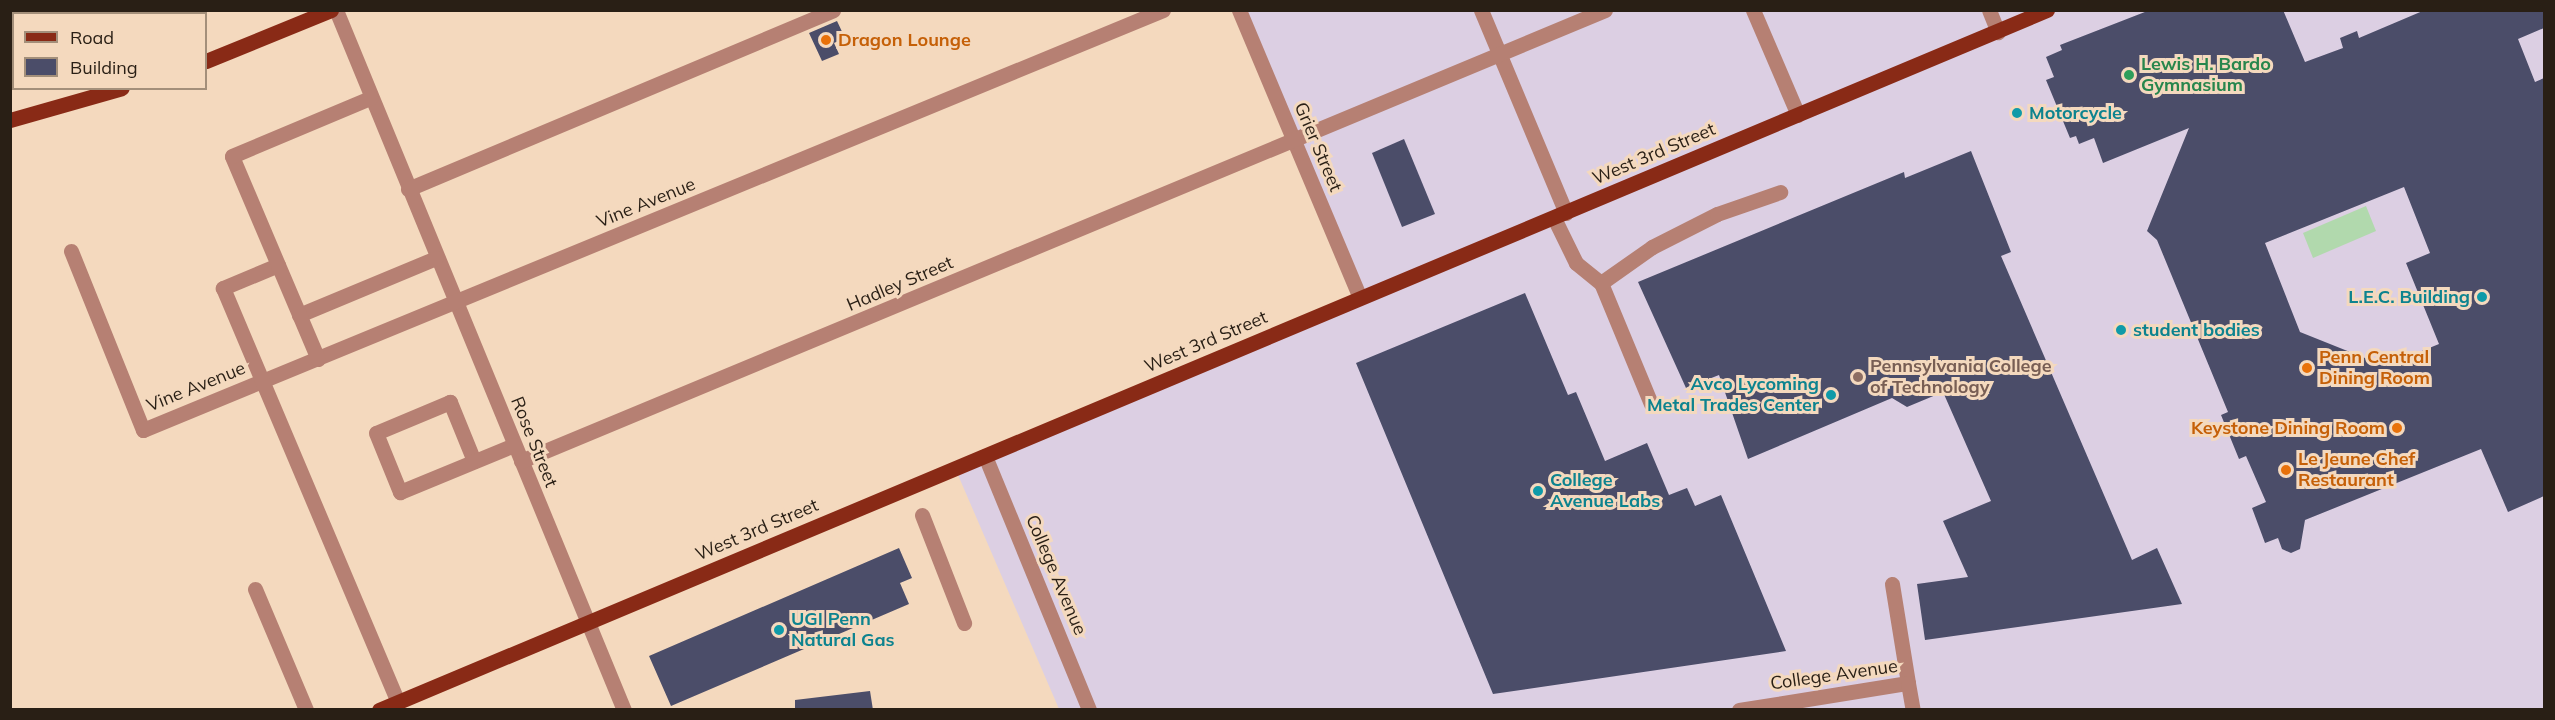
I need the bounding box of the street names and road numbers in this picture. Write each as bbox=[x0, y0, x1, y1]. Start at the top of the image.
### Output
street label: Grier Street bbox=[1290, 99, 1346, 195]
street label: West 3rd Street bbox=[1589, 118, 1719, 190]
street label: Vine Avenue bbox=[593, 173, 699, 233]
street label: Hadley Street bbox=[844, 252, 956, 316]
street label: West 3rd Street bbox=[1141, 306, 1271, 378]
street label: Vine Avenue bbox=[143, 357, 249, 417]
street label: Rose Street bbox=[506, 394, 562, 490]
street label: West 3rd Street bbox=[692, 494, 822, 566]
street label: College Avenue bbox=[1021, 512, 1091, 638]
street label: College Avenue bbox=[1769, 655, 1899, 695]

